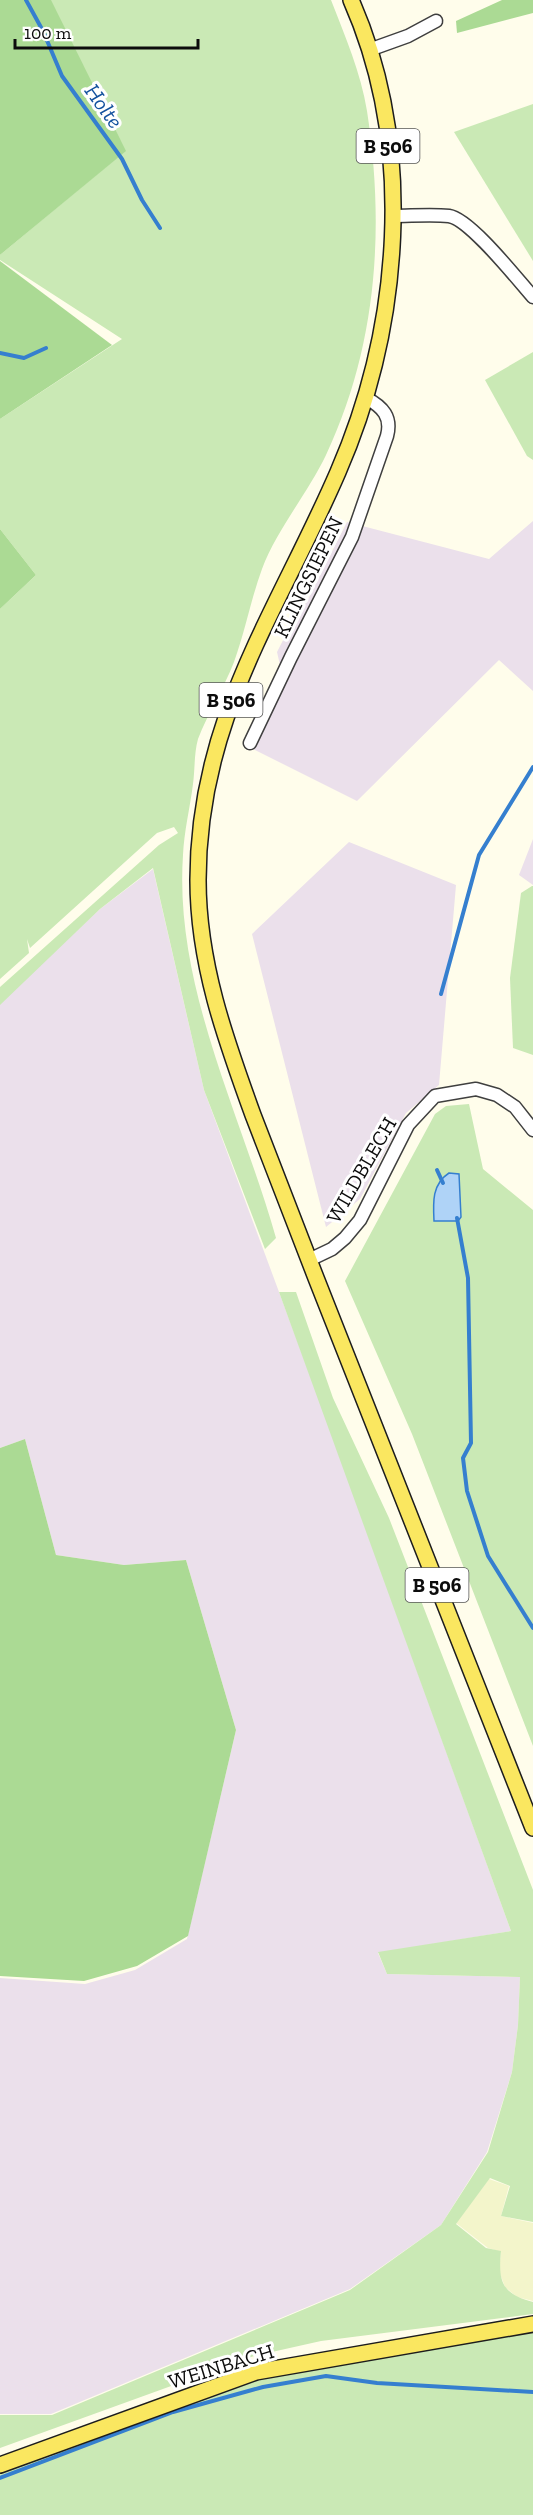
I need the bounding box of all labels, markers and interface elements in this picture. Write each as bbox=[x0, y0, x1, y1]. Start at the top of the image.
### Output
scale bar bbox=[15, 12, 198, 50]
text: 100 m bbox=[24, 22, 72, 44]
water label: Holte bbox=[79, 78, 129, 134]
road number: B 506 bbox=[356, 129, 420, 163]
street label: KLINGSIEPEN bbox=[268, 512, 348, 642]
road number: B 506 bbox=[200, 683, 262, 717]
street label: WILDBLECH bbox=[321, 1113, 401, 1227]
road number: B 506 bbox=[406, 1568, 468, 1602]
street label: WEINBACH bbox=[165, 2338, 277, 2394]

